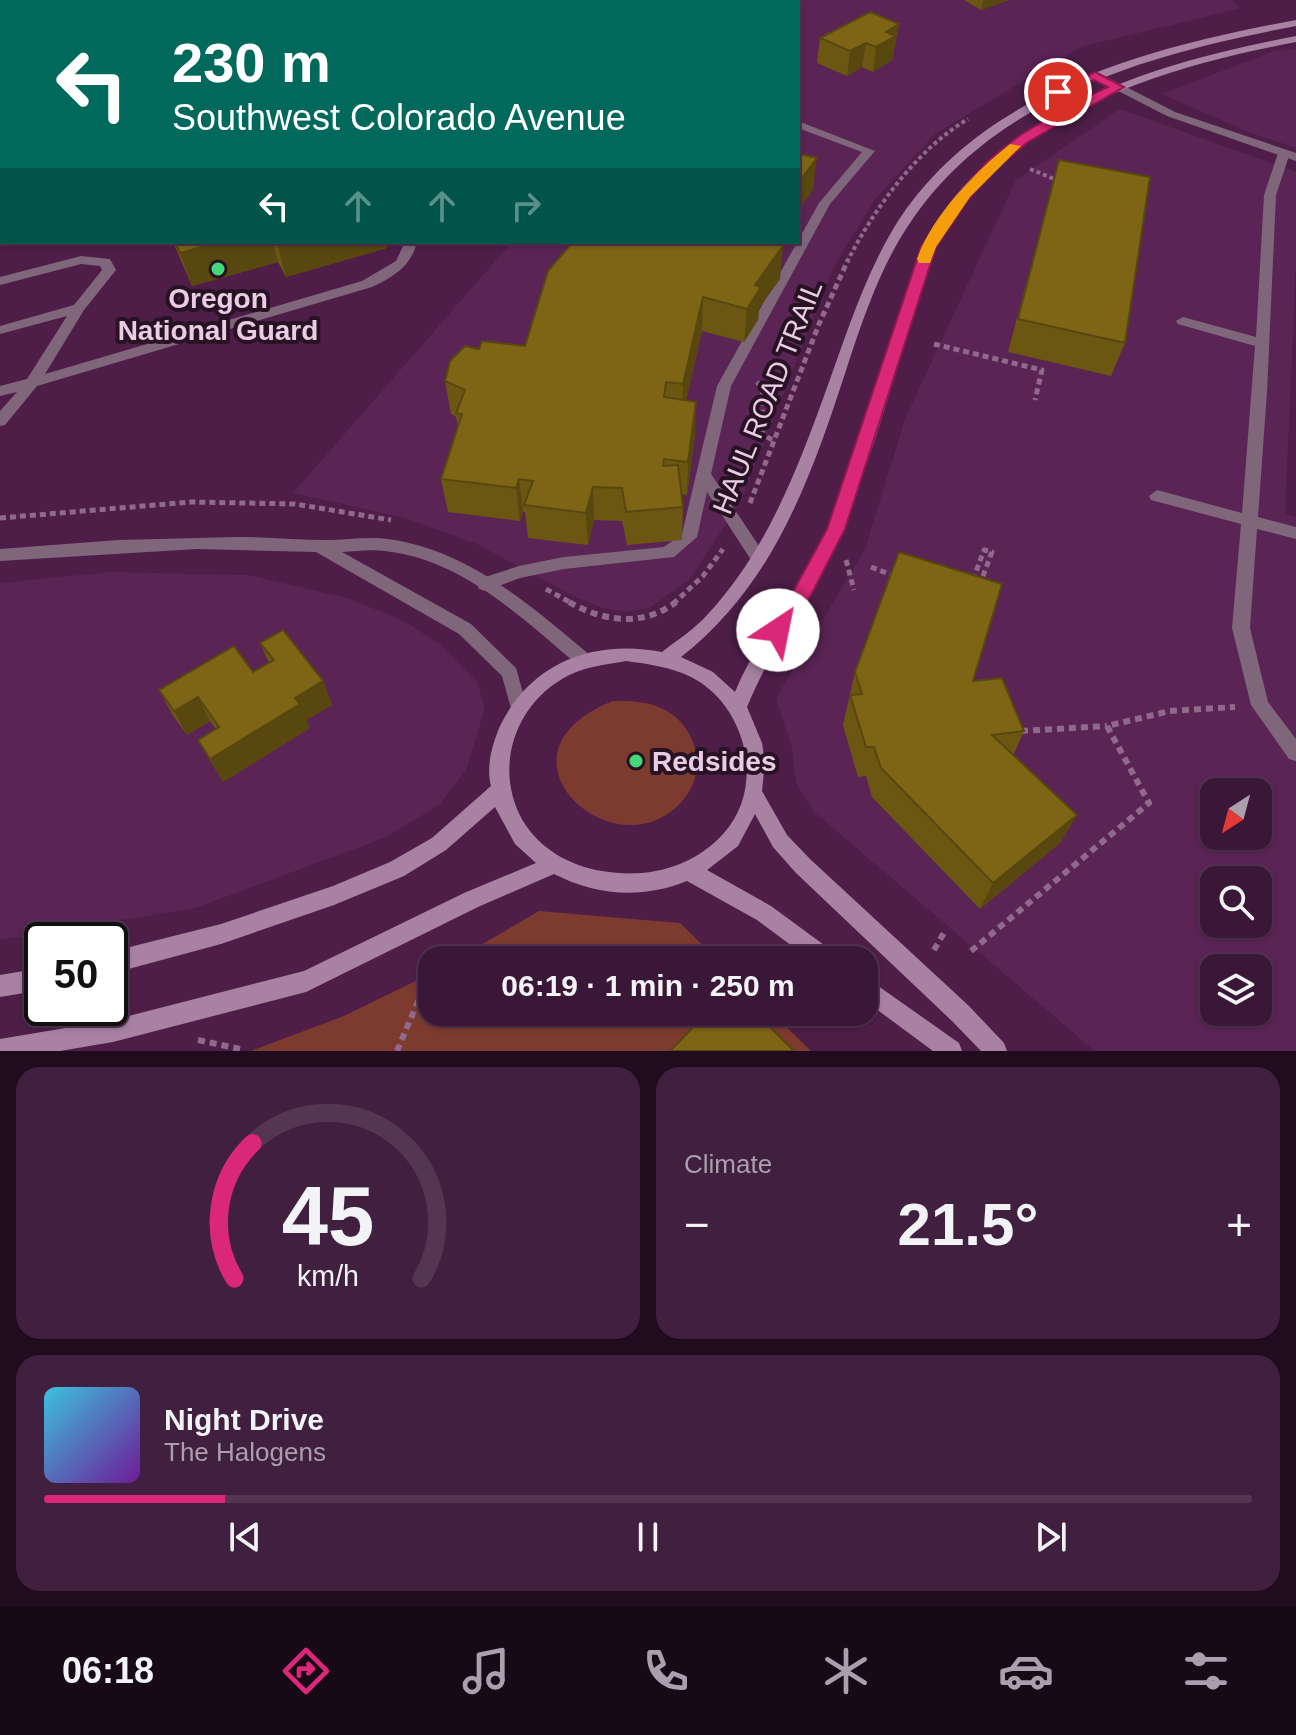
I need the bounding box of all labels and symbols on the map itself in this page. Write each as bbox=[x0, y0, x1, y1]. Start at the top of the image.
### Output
pin bbox=[1024, 58, 1092, 126]
marker: Oregon National Guard bbox=[209, 260, 227, 278]
street label: HAUL ROAD TRAIL bbox=[706, 276, 828, 518]
place label: Oregon National Guard bbox=[118, 283, 318, 346]
position arrow bbox=[736, 588, 820, 672]
place label: Redsides bbox=[652, 746, 777, 777]
marker: Redsides bbox=[627, 752, 645, 770]
north arrow bbox=[1200, 778, 1272, 850]
speed limit sign: 50 bbox=[24, 922, 128, 1026]

